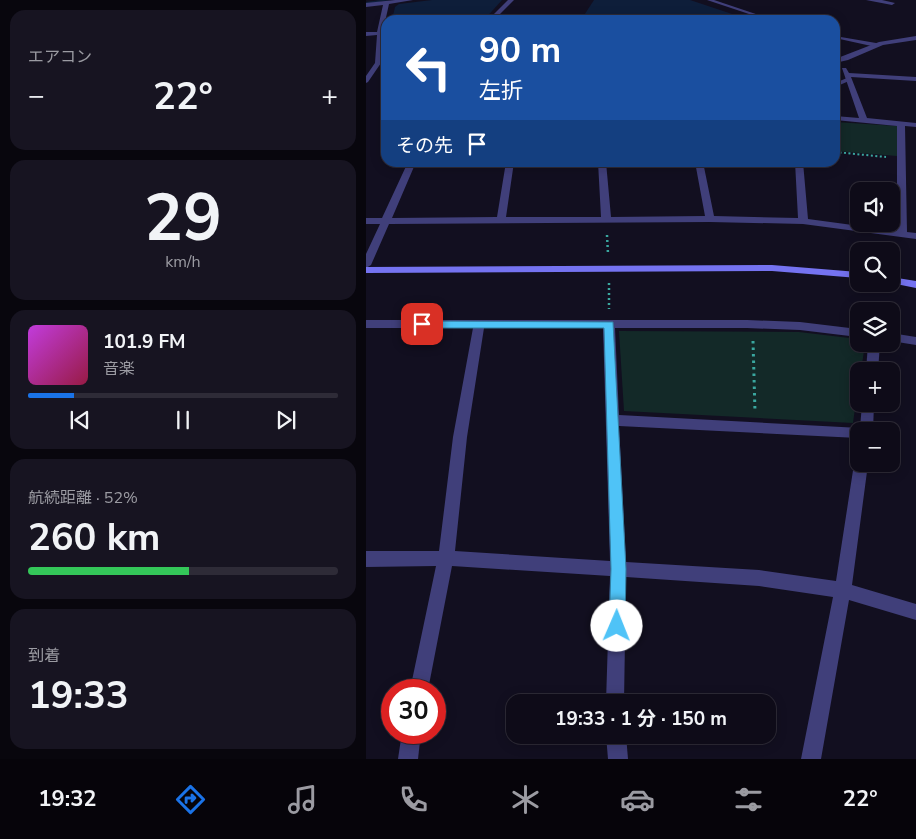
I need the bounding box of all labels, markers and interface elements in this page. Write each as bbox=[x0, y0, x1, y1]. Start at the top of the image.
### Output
text: 90 m bbox=[479, 27, 561, 74]
icon: left bbox=[396, 35, 461, 100]
text: エアコン bbox=[28, 46, 92, 68]
text: 22° bbox=[153, 71, 213, 122]
text: 左折 bbox=[479, 76, 523, 106]
text: − bbox=[28, 77, 45, 115]
text: + bbox=[321, 77, 338, 115]
icon: arrive bbox=[463, 130, 491, 158]
text: その先 bbox=[396, 133, 453, 159]
text: 29 bbox=[144, 174, 222, 263]
map controls bbox=[850, 182, 900, 472]
button: sound bbox=[850, 182, 900, 232]
button: search bbox=[850, 242, 900, 292]
text: km/h bbox=[165, 251, 201, 273]
button: layers bbox=[850, 302, 900, 352]
pin bbox=[401, 303, 443, 345]
icon: arrive bbox=[408, 310, 436, 338]
text: 101.9 FM bbox=[103, 329, 186, 355]
text: 音楽 bbox=[103, 358, 135, 380]
button: + bbox=[850, 362, 900, 412]
icon: previous bbox=[66, 406, 94, 434]
icon: pause bbox=[169, 406, 197, 434]
icon: next bbox=[272, 406, 300, 434]
button: − bbox=[850, 422, 900, 472]
text: 航続距離 · 52% bbox=[28, 487, 138, 509]
text: 260 km bbox=[28, 512, 160, 563]
position arrow bbox=[590, 599, 642, 651]
text: 到着 bbox=[28, 645, 60, 667]
text: 19:33 bbox=[28, 670, 129, 721]
speed limit sign: 30 bbox=[381, 679, 446, 744]
text: 19:33 · 1 分 · 150 m bbox=[555, 706, 727, 732]
icon: directions bbox=[173, 782, 208, 817]
icon: music bbox=[285, 782, 320, 817]
icon: phone bbox=[396, 782, 431, 817]
icon: climate bbox=[508, 782, 543, 817]
icon: car bbox=[620, 782, 655, 817]
icon: filters bbox=[731, 782, 766, 817]
text: 19:32 bbox=[38, 784, 97, 814]
text: 22° bbox=[843, 784, 878, 814]

